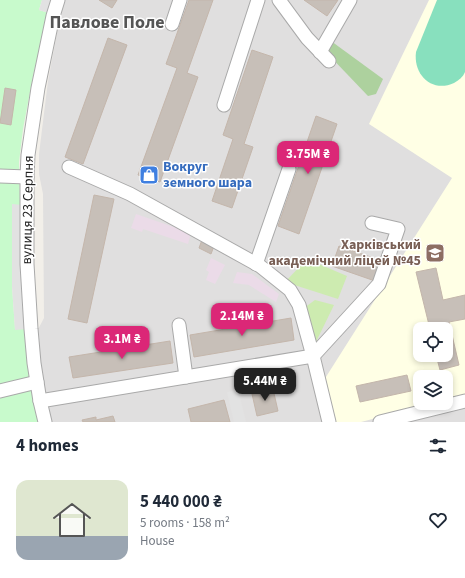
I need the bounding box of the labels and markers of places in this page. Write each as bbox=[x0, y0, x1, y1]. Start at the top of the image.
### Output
pin: 3.75M ₴ bbox=[271, 141, 345, 175]
place label: Вокруг земного шара bbox=[163, 157, 252, 193]
shop icon: Вокруг земного шара bbox=[138, 164, 160, 186]
place label: Харківський академічний ліцей №45 bbox=[268, 235, 421, 271]
school or university icon: Харківський академічний ліцей №45 bbox=[424, 242, 446, 264]
pin: 2.14M ₴ bbox=[205, 303, 279, 337]
pin: 3.1M ₴ bbox=[89, 326, 155, 360]
pin: 5.44M ₴ bbox=[228, 368, 302, 402]

